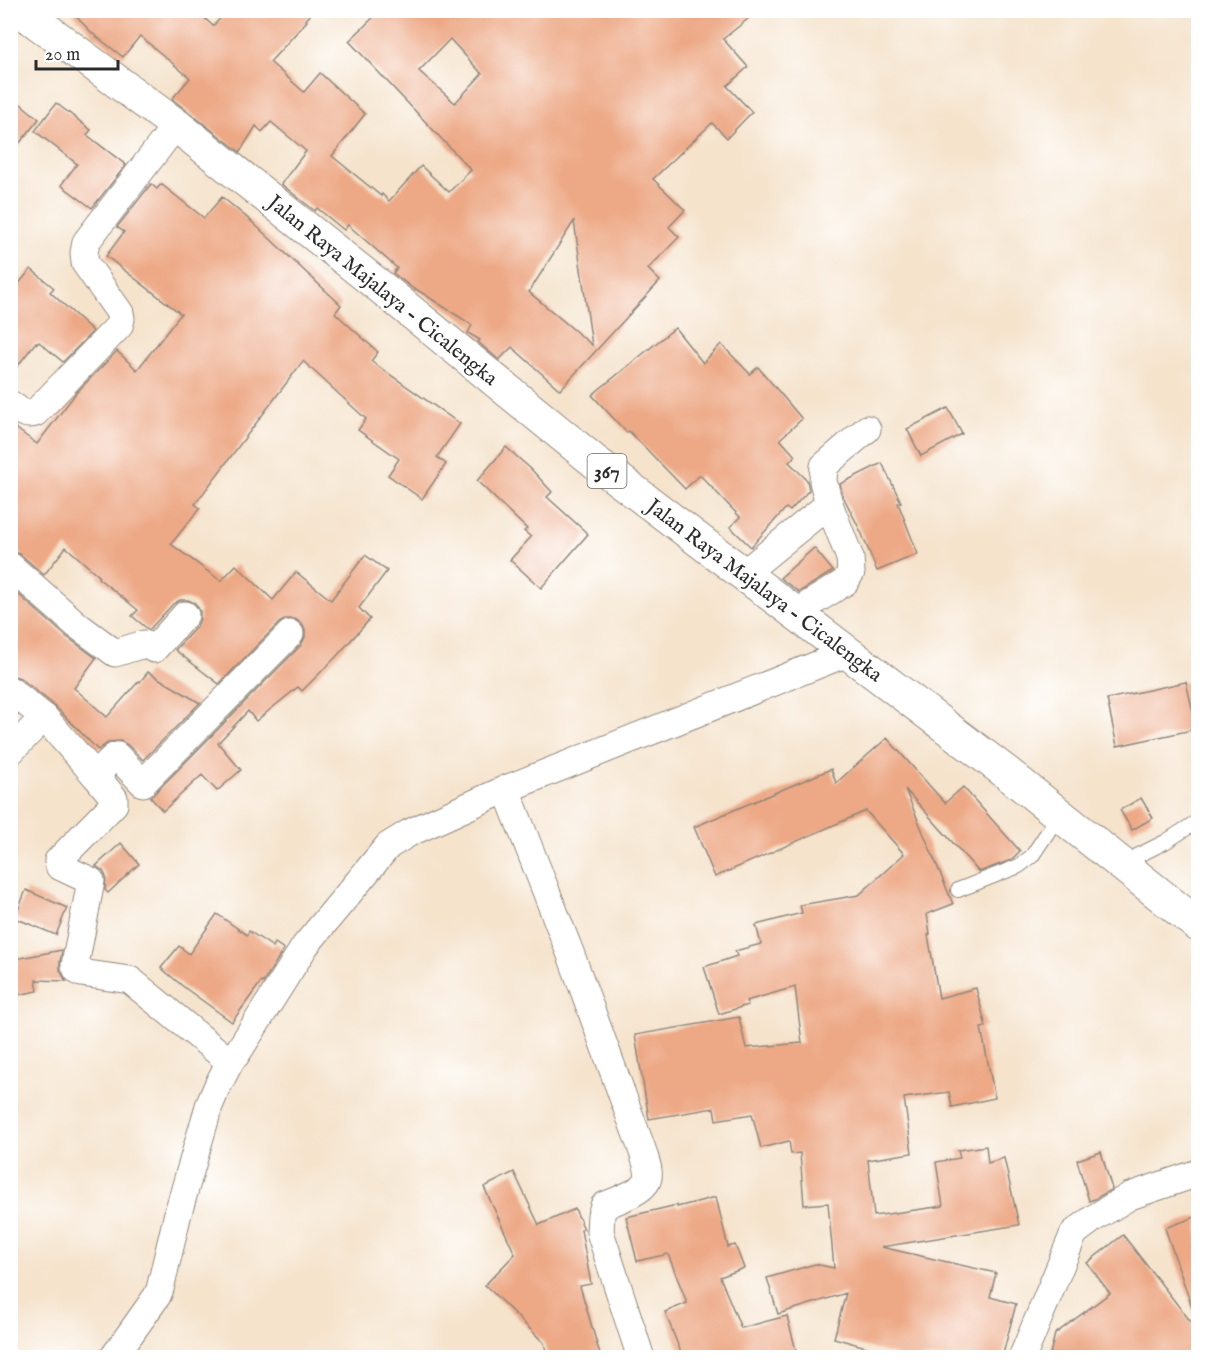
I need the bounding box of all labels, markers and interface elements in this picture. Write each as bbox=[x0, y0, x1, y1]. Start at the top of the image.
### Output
scale bar bbox=[36, 33, 118, 71]
text: 20 m bbox=[45, 44, 80, 67]
street label: Jalan Raya Majalaya - Cicalengka bbox=[260, 189, 503, 393]
road number: 367 bbox=[588, 454, 626, 488]
street label: Jalan Raya Majalaya - Cicalengka bbox=[639, 492, 888, 689]

